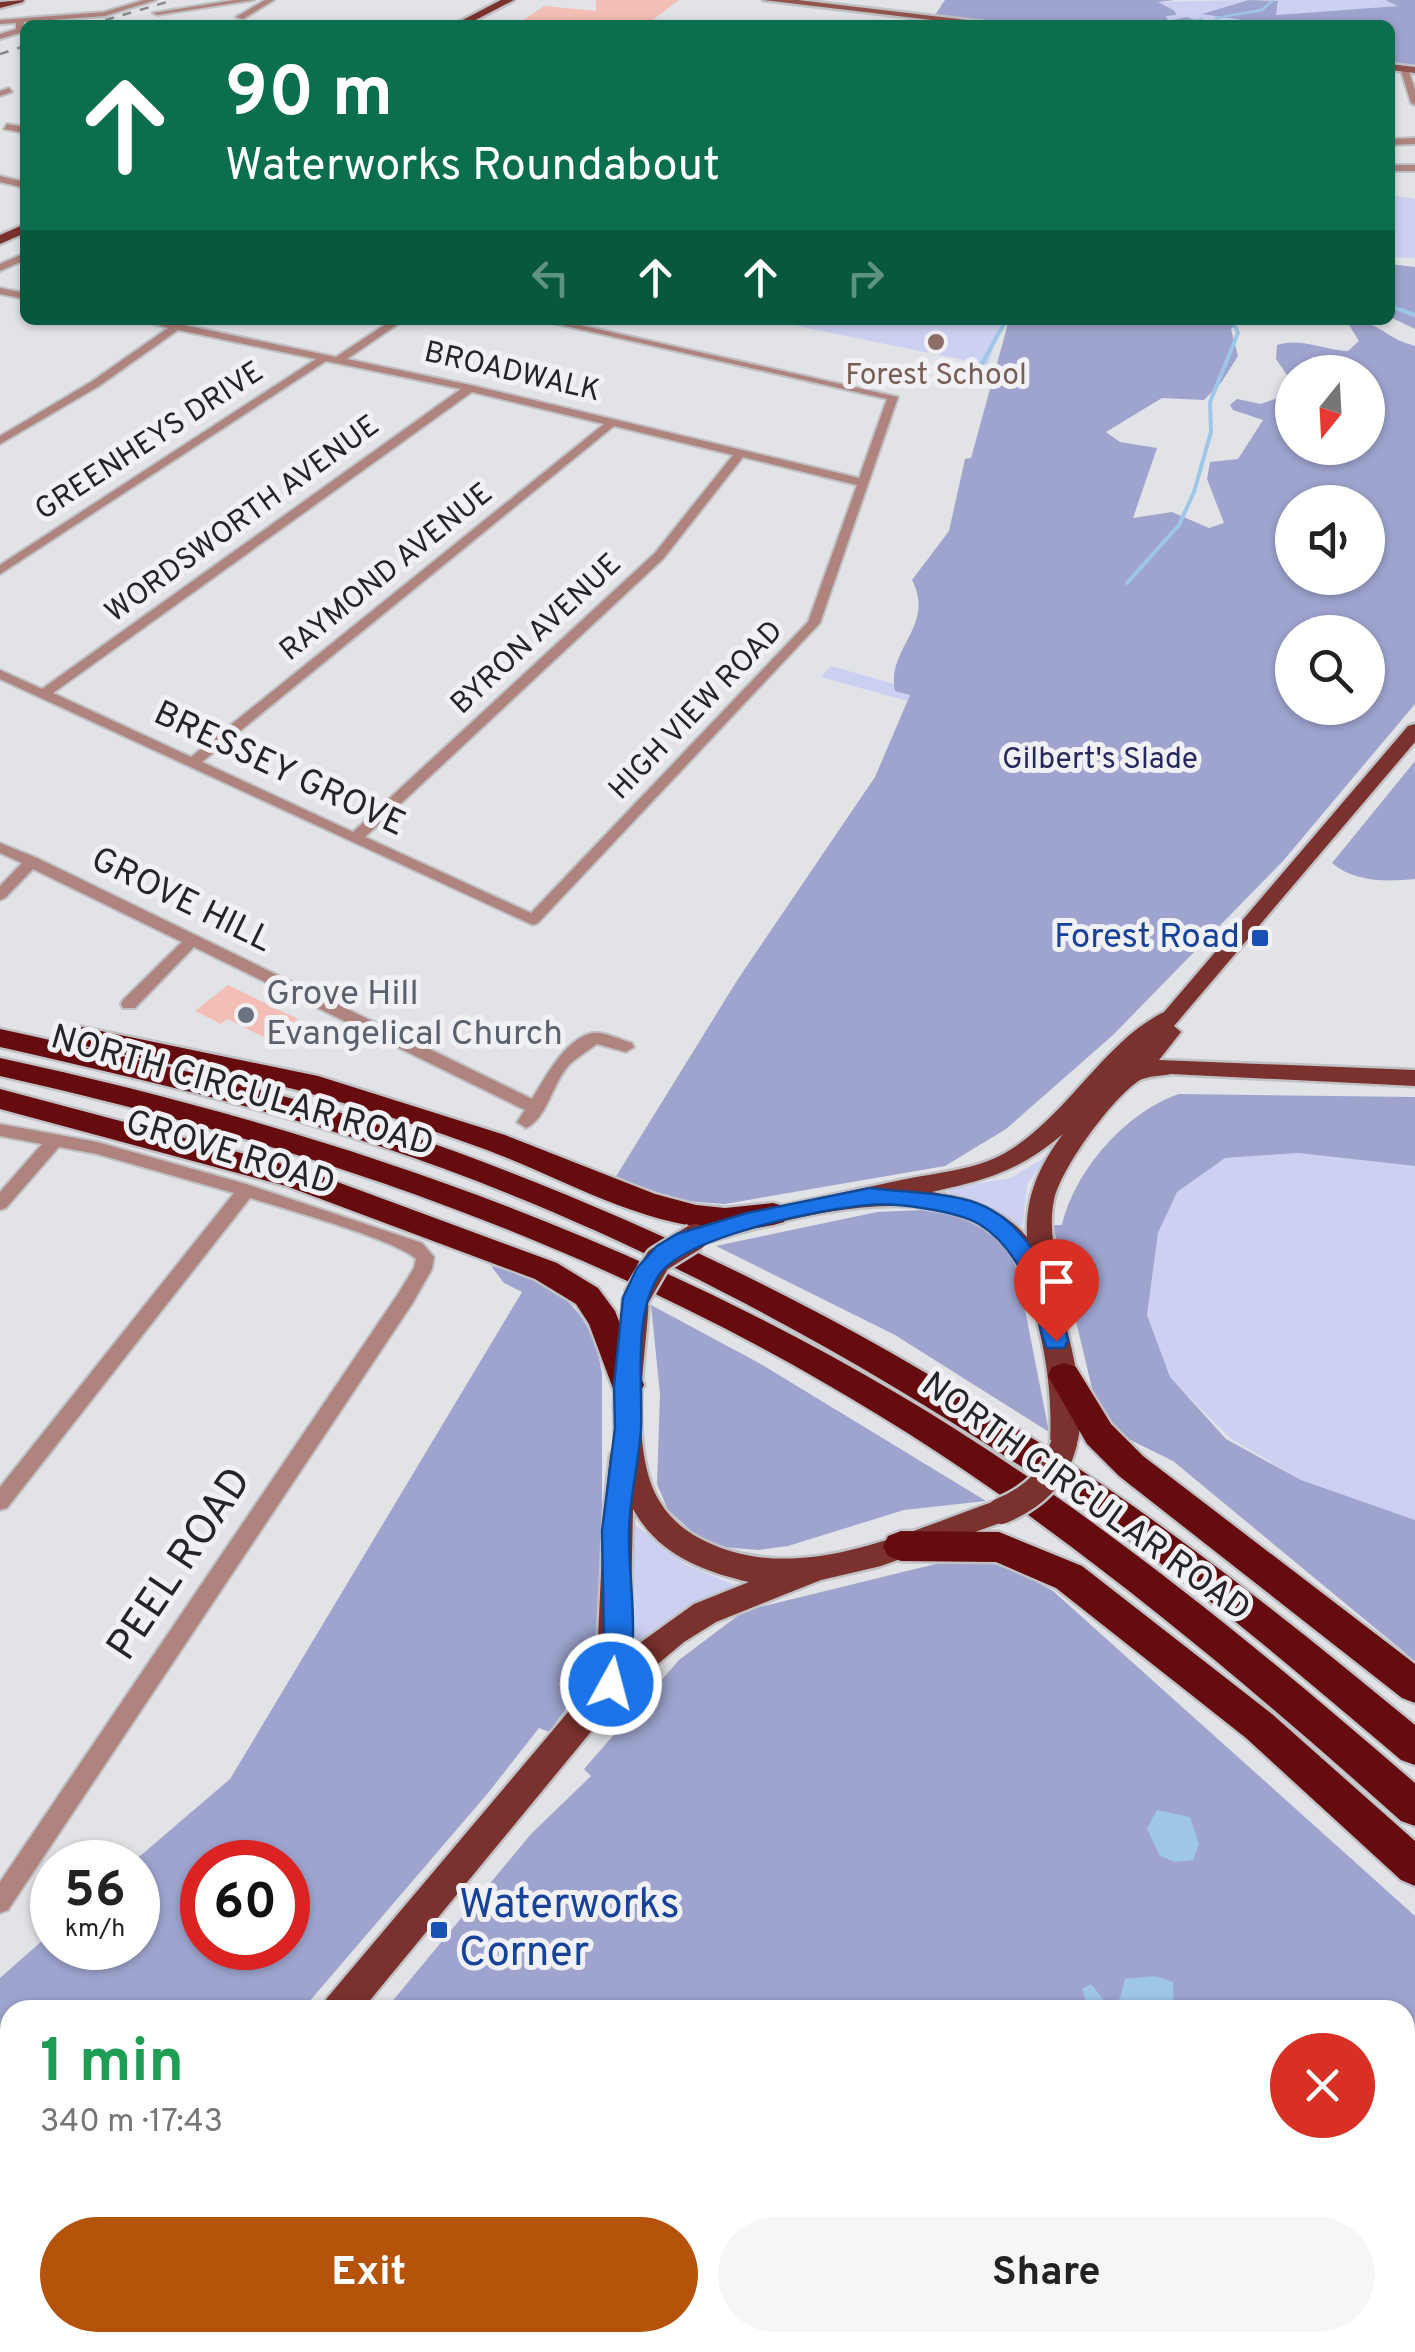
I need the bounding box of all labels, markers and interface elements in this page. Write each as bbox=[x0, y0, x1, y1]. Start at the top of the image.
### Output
text: 90 m bbox=[225, 52, 393, 141]
icon: ahead bbox=[60, 60, 190, 190]
text: Waterworks Roundabout bbox=[225, 139, 720, 196]
icon: left bbox=[523, 250, 578, 305]
icon: ahead bbox=[628, 250, 683, 305]
icon: ahead bbox=[733, 250, 788, 305]
icon: right bbox=[838, 250, 893, 305]
marker: Forest School bbox=[925, 331, 947, 353]
street label: BROADWALK bbox=[420, 335, 604, 411]
street label: GREENHEYS DRIVE bbox=[29, 354, 271, 530]
north arrow bbox=[1275, 355, 1385, 465]
map controls bbox=[1275, 355, 1385, 725]
place label: Forest School bbox=[845, 358, 1027, 395]
street label: WORDSWORTH AVENUE bbox=[99, 408, 387, 632]
street label: RAYMOND AVENUE bbox=[273, 476, 501, 670]
button: sound bbox=[1275, 485, 1385, 595]
street label: BYRON AVENUE bbox=[444, 547, 630, 723]
street label: HIGH VIEW ROAD bbox=[602, 614, 792, 808]
button: search bbox=[1275, 615, 1385, 725]
street label: BRESSEY GROVE bbox=[146, 692, 412, 848]
park label: Gilbert's Slade bbox=[1002, 742, 1198, 779]
street label: GROVE HILL bbox=[83, 838, 279, 964]
place label: Forest Road bbox=[1054, 916, 1240, 960]
marker: Forest Road bbox=[1249, 927, 1271, 949]
place label: Grove Hill Evangelical Church bbox=[266, 973, 563, 1057]
marker: Grove Hill Evangelical Church bbox=[235, 1004, 257, 1026]
street label: NORTH CIRCULAR ROAD bbox=[45, 1016, 439, 1168]
street label: GROVE ROAD bbox=[120, 1101, 340, 1207]
pin bbox=[1014, 1239, 1099, 1342]
icon: arrive bbox=[1029, 1254, 1084, 1309]
street label: NORTH CIRCULAR ROAD bbox=[912, 1364, 1258, 1632]
street label: PEEL ROAD bbox=[97, 1458, 265, 1672]
position arrow bbox=[559, 1632, 663, 1736]
speed limit sign: 60 bbox=[180, 1840, 310, 1970]
text: 56 bbox=[64, 1861, 126, 1924]
place label: Waterworks Corner bbox=[459, 1880, 680, 1981]
text: km/h bbox=[65, 1914, 125, 1946]
marker: Waterworks Corner bbox=[428, 1919, 450, 1941]
text: 1 min bbox=[40, 2027, 184, 2103]
button: close bbox=[1270, 2033, 1375, 2138]
text: 340 m · 17:43 bbox=[40, 2103, 223, 2143]
button: Exit bbox=[40, 2217, 698, 2332]
button: Share bbox=[718, 2217, 1375, 2332]

